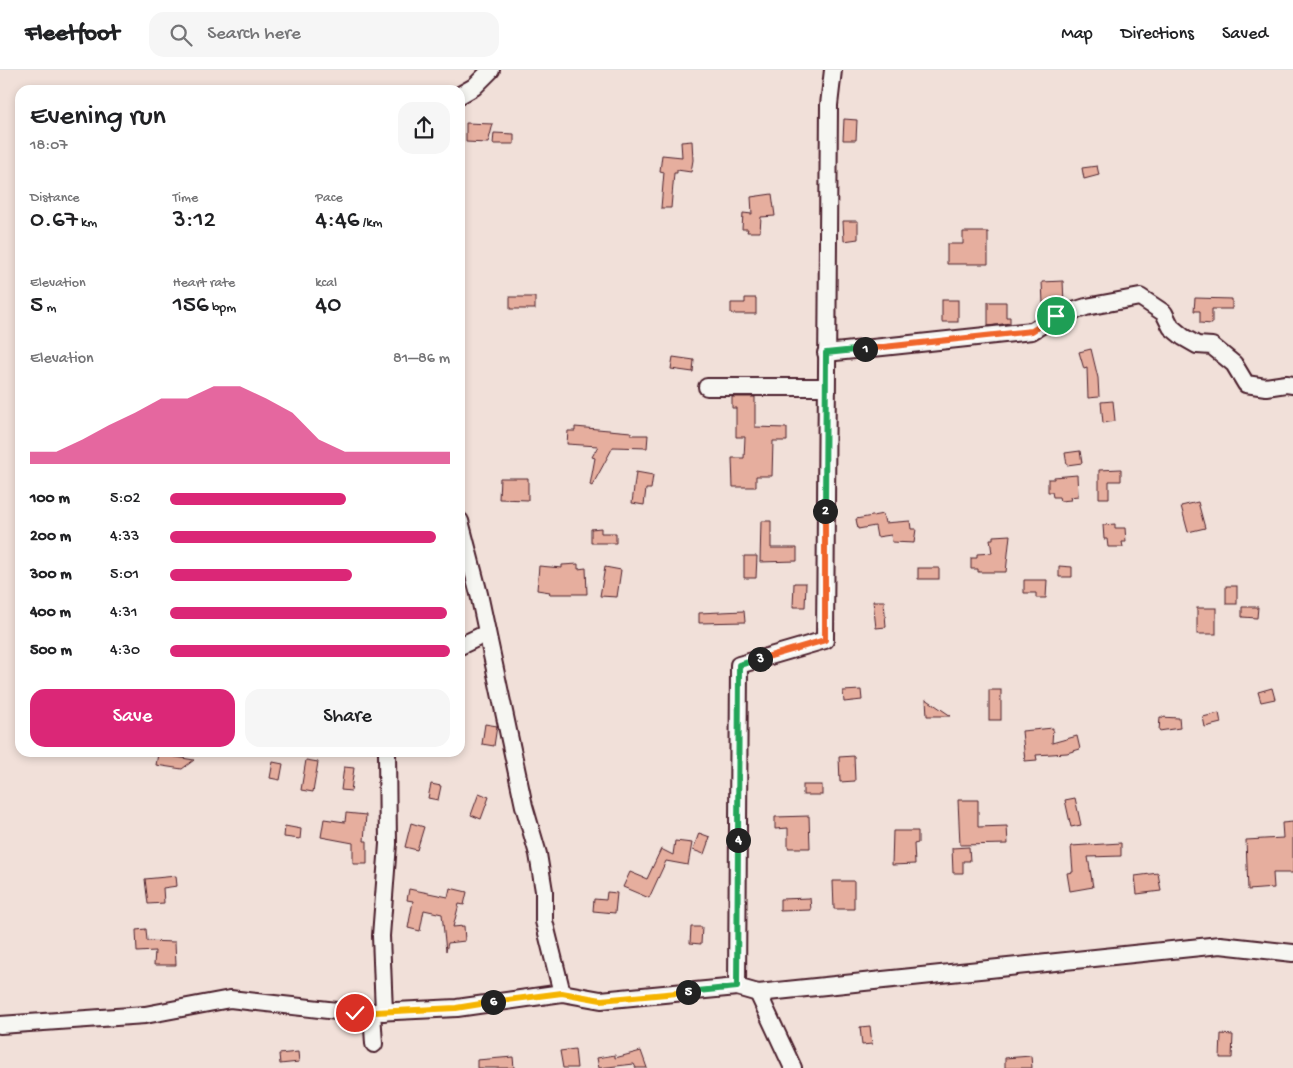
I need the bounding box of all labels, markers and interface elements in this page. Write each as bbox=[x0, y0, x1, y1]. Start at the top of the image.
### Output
search box bbox=[149, 12, 499, 57]
text: Fleetfoot bbox=[25, 20, 119, 49]
icon: search bbox=[167, 21, 195, 49]
text: Search here bbox=[207, 23, 301, 46]
text: Map bbox=[1061, 24, 1093, 45]
text: Directions bbox=[1121, 24, 1194, 45]
text: Saved bbox=[1222, 24, 1268, 45]
text: Evening run bbox=[30, 101, 166, 134]
button: share bbox=[398, 102, 450, 154]
text: 18:07 bbox=[30, 137, 68, 156]
text: Distance bbox=[30, 190, 79, 207]
text: Time bbox=[173, 190, 198, 207]
text: Pace bbox=[315, 190, 343, 207]
text: 0.67 bbox=[30, 207, 78, 236]
text: 3:12 bbox=[173, 207, 216, 236]
text: 4:46 bbox=[315, 207, 360, 236]
text: km bbox=[78, 215, 97, 232]
text: /km bbox=[360, 215, 382, 232]
text: Elevation bbox=[30, 275, 86, 292]
text: Heart rate bbox=[173, 275, 235, 292]
text: kcal bbox=[315, 275, 337, 292]
text: 5 bbox=[30, 292, 43, 321]
text: 156 bbox=[173, 292, 209, 321]
text: 40 bbox=[315, 292, 341, 321]
pin bbox=[1035, 295, 1077, 337]
text: m bbox=[43, 300, 56, 317]
text: bpm bbox=[209, 300, 236, 317]
icon: arrive bbox=[1042, 302, 1070, 330]
pin: 1 bbox=[852, 336, 878, 362]
text: 1 bbox=[863, 341, 868, 358]
text: Elevation bbox=[30, 350, 94, 369]
text: 81–86 m bbox=[393, 350, 450, 369]
text: 100 m bbox=[30, 490, 70, 509]
text: 5:02 bbox=[110, 490, 140, 509]
pin: 2 bbox=[812, 498, 838, 524]
text: 2 bbox=[822, 503, 829, 520]
text: 200 m bbox=[30, 528, 71, 547]
text: 4:33 bbox=[110, 528, 139, 547]
text: 300 m bbox=[30, 566, 72, 585]
text: 5:01 bbox=[110, 566, 139, 585]
text: 400 m bbox=[30, 604, 71, 623]
text: 4:31 bbox=[110, 604, 137, 623]
text: 500 m bbox=[30, 642, 72, 661]
text: 4:30 bbox=[110, 642, 140, 661]
pin: 3 bbox=[748, 646, 772, 672]
text: 3 bbox=[757, 651, 764, 668]
button: Save bbox=[30, 689, 235, 747]
button: Share bbox=[245, 689, 450, 747]
pin: 4 bbox=[726, 828, 750, 852]
text: 4 bbox=[735, 832, 742, 849]
pin: 5 bbox=[676, 980, 700, 1004]
text: 5 bbox=[685, 984, 692, 1001]
pin: 6 bbox=[480, 990, 506, 1014]
pin bbox=[334, 992, 376, 1034]
text: 6 bbox=[490, 994, 497, 1011]
icon: check bbox=[341, 999, 369, 1027]

